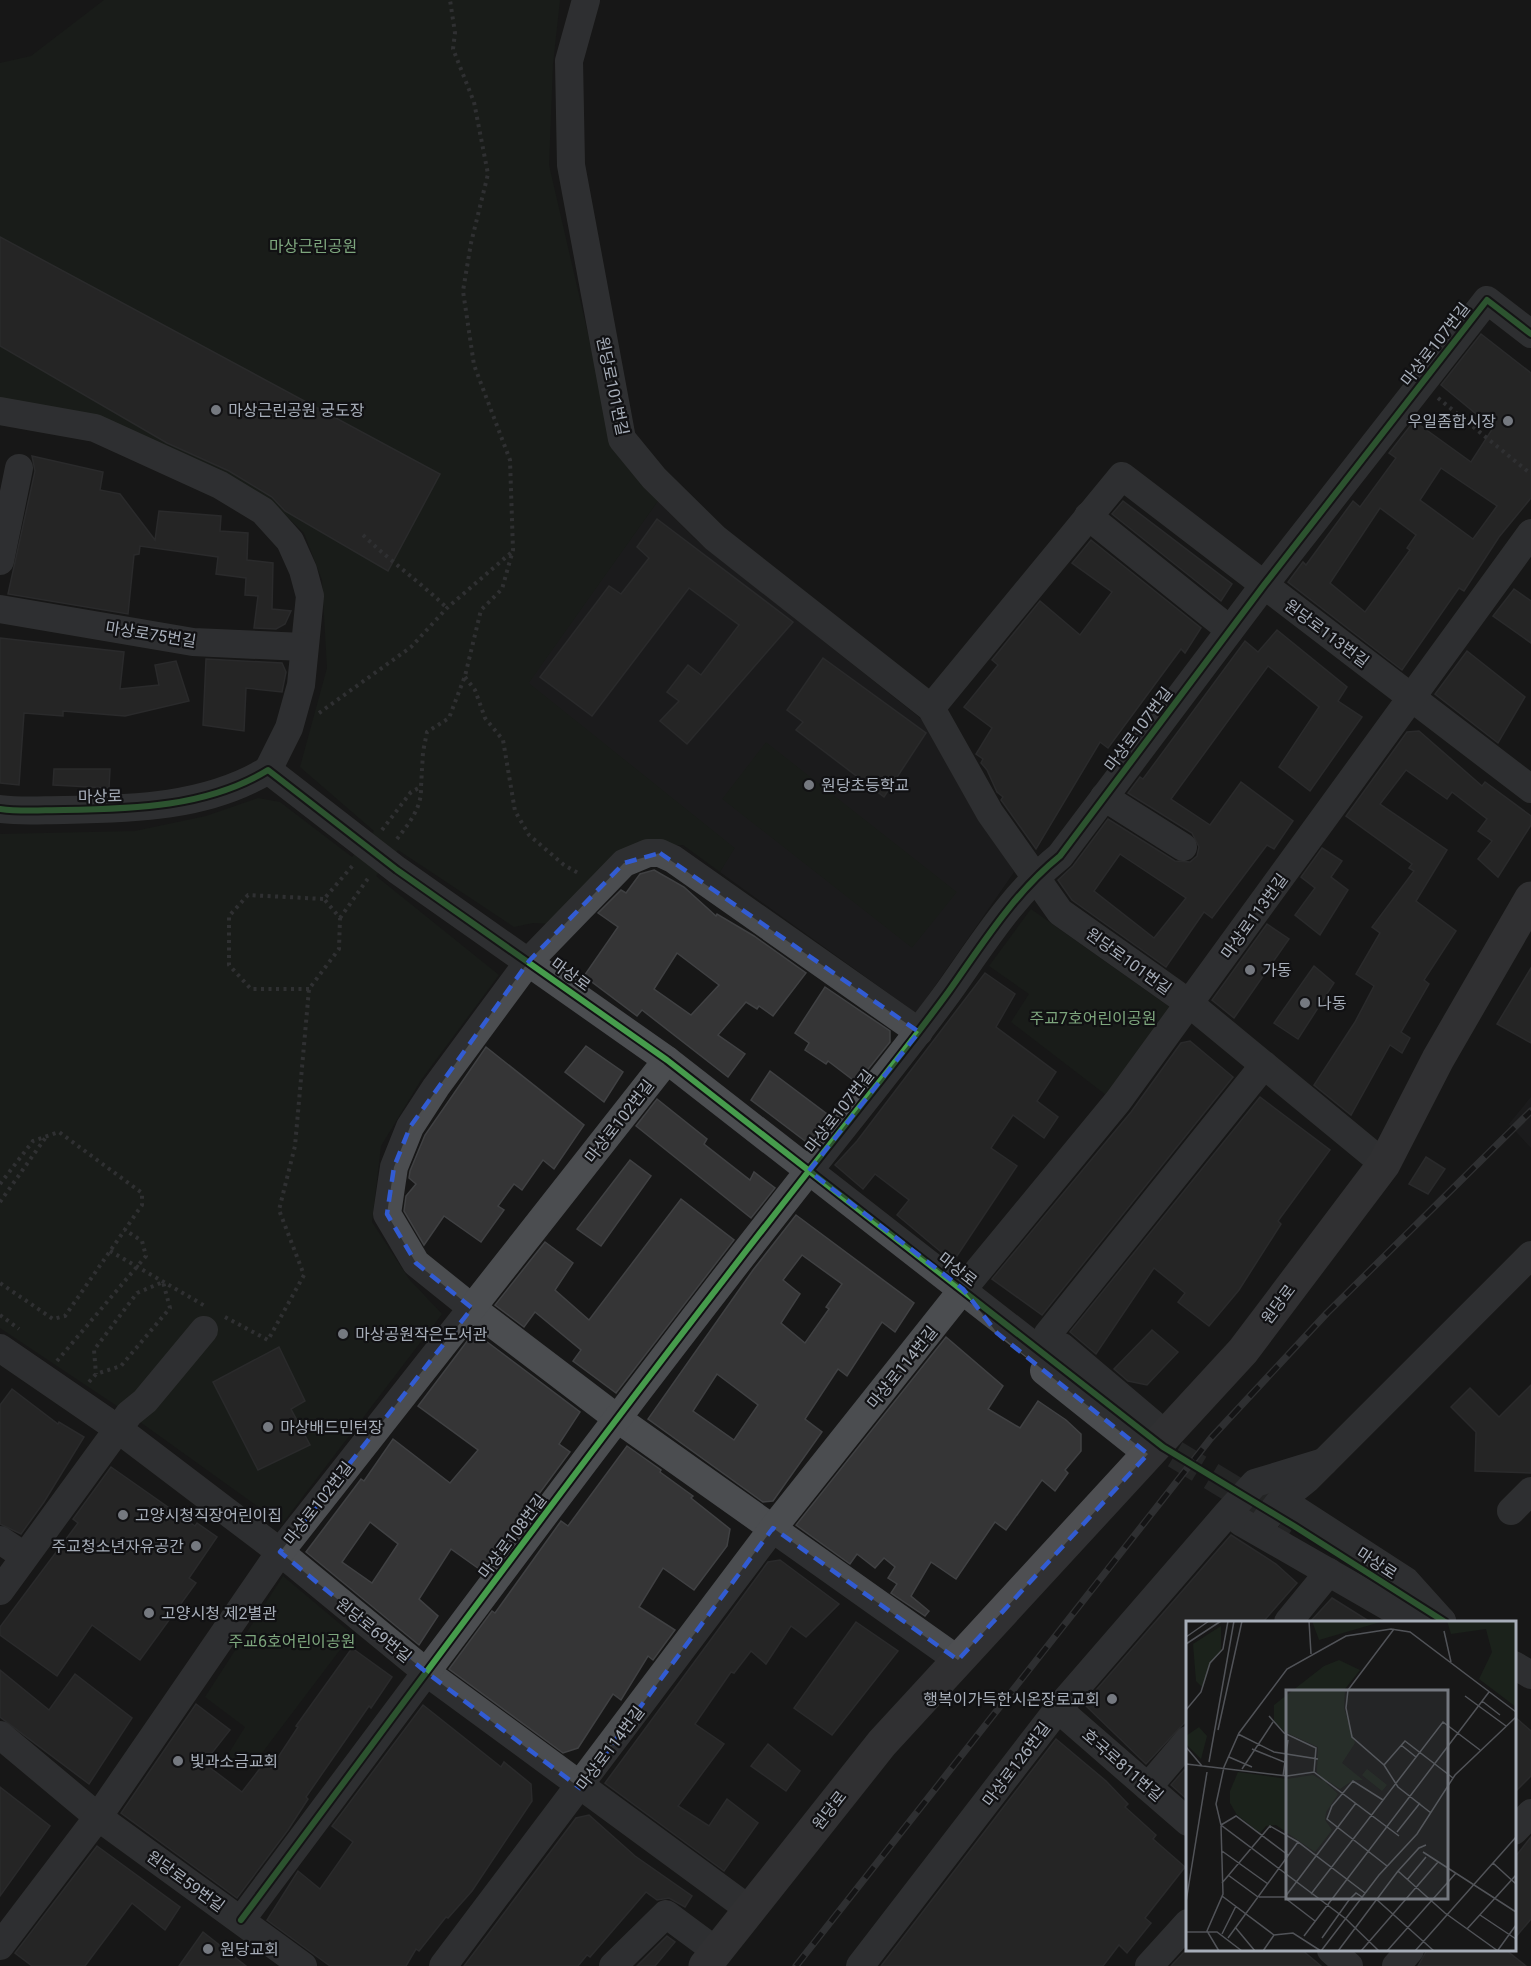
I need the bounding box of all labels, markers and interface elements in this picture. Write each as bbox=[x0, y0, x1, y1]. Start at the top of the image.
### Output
park label: 마상근린공원 bbox=[269, 237, 357, 256]
street label: 마상로107번길 bbox=[1397, 299, 1474, 390]
street label: 원당로101번길 bbox=[593, 335, 632, 437]
place label: 마상근린공원 궁도장 bbox=[228, 401, 365, 420]
marker: 마상근린공원 궁도장 bbox=[209, 403, 223, 417]
place label: 우일좀합시장 bbox=[1408, 412, 1496, 431]
marker: 우일좀합시장 bbox=[1501, 414, 1515, 428]
street label: 원당로113번길 bbox=[1281, 596, 1373, 671]
street label: 마상로75번길 bbox=[104, 618, 198, 651]
street label: 마상로107번길 bbox=[1101, 683, 1176, 775]
place label: 원당초등학교 bbox=[821, 776, 909, 795]
marker: 원당초등학교 bbox=[802, 778, 816, 792]
street label: 마상로 bbox=[78, 787, 123, 806]
street label: 마상로113번길 bbox=[1217, 870, 1292, 963]
street label: 원당로101번길 bbox=[1082, 924, 1175, 999]
street label: 마상로 bbox=[547, 954, 594, 995]
place label: 가동 bbox=[1262, 961, 1292, 980]
marker: 가동 bbox=[1243, 963, 1257, 977]
place label: 나동 bbox=[1317, 994, 1347, 1013]
marker: 나동 bbox=[1298, 996, 1312, 1010]
park label: 주교7호어린이공원 bbox=[1030, 1009, 1156, 1028]
street label: 마상로107번길 bbox=[801, 1066, 878, 1157]
street label: 마상로102번길 bbox=[581, 1076, 658, 1167]
street label: 마상로 bbox=[934, 1248, 981, 1291]
street label: 원당로 bbox=[1258, 1281, 1299, 1328]
street label: 마상로114번길 bbox=[863, 1322, 941, 1412]
place label: 마상공원작은도서관 bbox=[355, 1325, 488, 1344]
marker: 마상공원작은도서관 bbox=[336, 1327, 350, 1341]
place label: 마상배드민턴장 bbox=[280, 1418, 383, 1437]
marker: 마상배드민턴장 bbox=[261, 1420, 275, 1434]
street label: 마상로102번길 bbox=[280, 1458, 357, 1549]
street label: 마상로108번길 bbox=[475, 1490, 550, 1582]
place label: 고양시청직장어린이집 bbox=[135, 1506, 282, 1525]
marker: 고양시청직장어린이집 bbox=[116, 1508, 130, 1522]
place label: 주교청소년자유공간 bbox=[52, 1537, 184, 1556]
marker: 주교청소년자유공간 bbox=[189, 1539, 203, 1553]
street label: 마상로 bbox=[1353, 1543, 1401, 1584]
street label: 원당로69번길 bbox=[332, 1594, 415, 1667]
place label: 고양시청 제2별관 bbox=[161, 1604, 277, 1623]
marker: 고양시청 제2별관 bbox=[142, 1606, 156, 1620]
inset map bbox=[1186, 1621, 1516, 1951]
park label: 주교6호어린이공원 bbox=[229, 1632, 355, 1651]
place label: 행복이가득한시온장로교회 bbox=[923, 1690, 1100, 1709]
marker: 행복이가득한시온장로교회 bbox=[1105, 1692, 1119, 1706]
street label: 마상로114번길 bbox=[573, 1702, 648, 1794]
street label: 마상로126번길 bbox=[979, 1718, 1054, 1810]
street label: 호국로811번길 bbox=[1078, 1725, 1167, 1806]
place label: 빛과소금교회 bbox=[190, 1752, 278, 1771]
marker: 빛과소금교회 bbox=[171, 1754, 185, 1768]
street label: 원당로 bbox=[808, 1787, 851, 1834]
street label: 원당로59번길 bbox=[143, 1847, 228, 1916]
place label: 원당교회 bbox=[220, 1940, 279, 1959]
marker: 원당교회 bbox=[201, 1942, 215, 1956]

